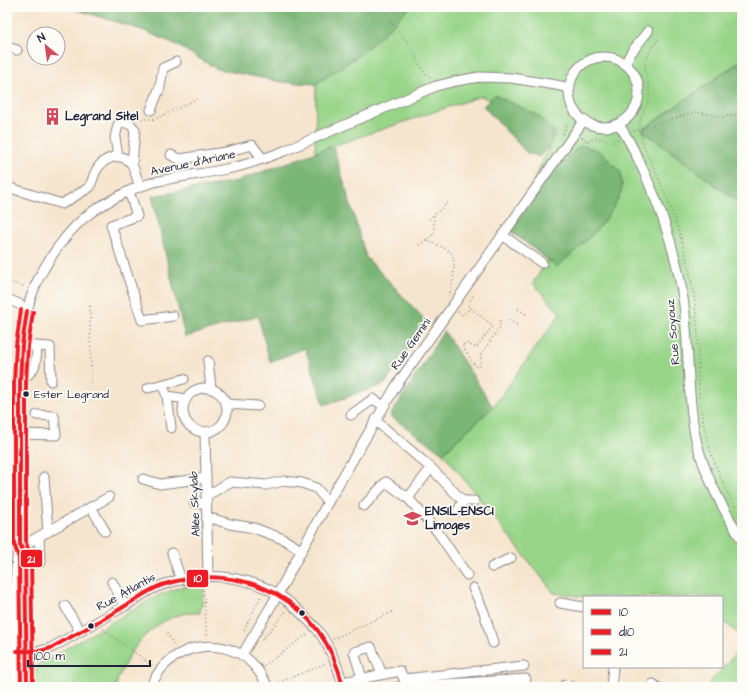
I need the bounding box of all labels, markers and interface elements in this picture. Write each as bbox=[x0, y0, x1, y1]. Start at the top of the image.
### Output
north arrow bbox=[26, 26, 66, 66]
text: N bbox=[35, 29, 48, 46]
building icon: Legrand Sitel bbox=[42, 106, 62, 126]
place label: Legrand Sitel bbox=[65, 108, 139, 127]
street label: Avenue d'Ariane bbox=[149, 146, 238, 180]
street label: Rue Soyouz bbox=[662, 298, 685, 366]
street label: Rue Gemini bbox=[387, 315, 435, 373]
place label: Ester Legrand bbox=[34, 387, 109, 403]
marker: Ester Legrand bbox=[21, 389, 31, 399]
street label: Allée Skylab bbox=[185, 471, 206, 537]
place label: ENSIL-ENSCI Limoges bbox=[425, 503, 494, 536]
school or university icon: ENSIL-ENSCI Limoges bbox=[402, 508, 422, 528]
line badge: 21 bbox=[20, 549, 43, 568]
text: 21 bbox=[26, 552, 35, 567]
street label: Rue Atlantis bbox=[93, 569, 159, 615]
line badge: 10 bbox=[186, 569, 209, 588]
text: 10 bbox=[194, 571, 202, 586]
legend bbox=[583, 596, 723, 668]
text: 10 bbox=[619, 604, 629, 621]
unlabelled marker bbox=[297, 608, 307, 618]
unlabelled marker bbox=[86, 621, 96, 631]
text: d10 bbox=[619, 624, 635, 641]
scale bar bbox=[28, 642, 150, 668]
text: 21 bbox=[619, 644, 628, 661]
text: 100 m bbox=[34, 648, 65, 665]

